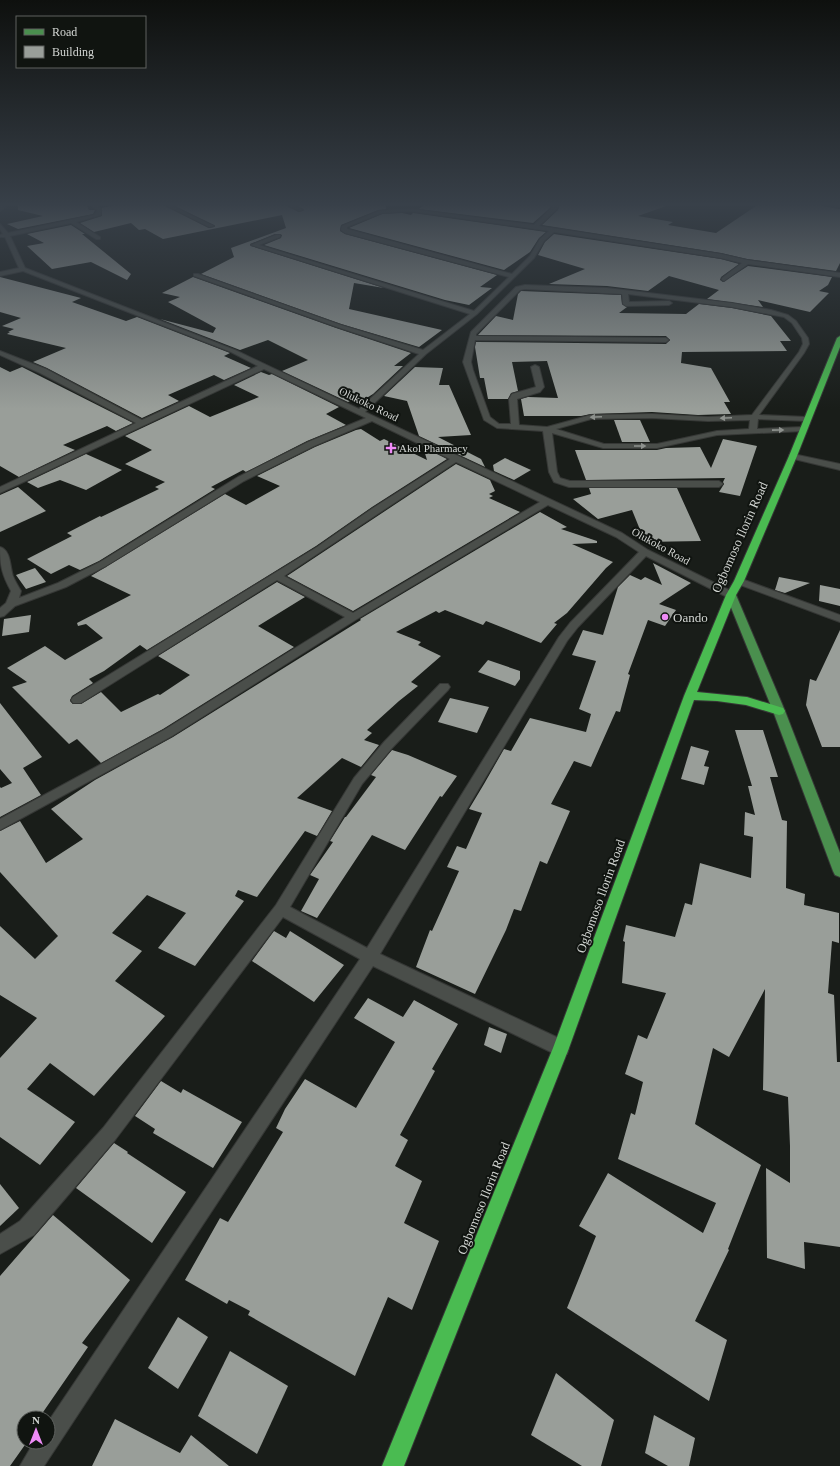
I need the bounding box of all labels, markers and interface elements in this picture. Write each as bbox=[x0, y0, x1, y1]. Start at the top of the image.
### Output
legend bbox=[16, 16, 146, 68]
text: Road bbox=[52, 25, 77, 39]
text: Building bbox=[52, 45, 94, 59]
street label: Olukoko Road bbox=[337, 384, 401, 424]
one-way arrow bbox=[590, 414, 602, 421]
one-way arrow bbox=[720, 415, 732, 422]
one-way arrow bbox=[772, 427, 785, 433]
place label: Akol Pharmacy bbox=[399, 442, 468, 454]
marker: Akol Pharmacy bbox=[386, 443, 396, 453]
one-way arrow bbox=[634, 443, 647, 449]
street label: Ogbomoso Ilorin Road bbox=[708, 479, 771, 595]
street label: Olukoko Road bbox=[630, 525, 693, 567]
place label: Oando bbox=[673, 610, 708, 625]
marker: Oando bbox=[660, 612, 670, 622]
street label: Ogbomoso Ilorin Road bbox=[573, 837, 628, 955]
street label: Ogbomoso Ilorin Road bbox=[454, 1139, 513, 1257]
north arrow bbox=[16, 1410, 56, 1450]
text: N bbox=[32, 1414, 40, 1426]

